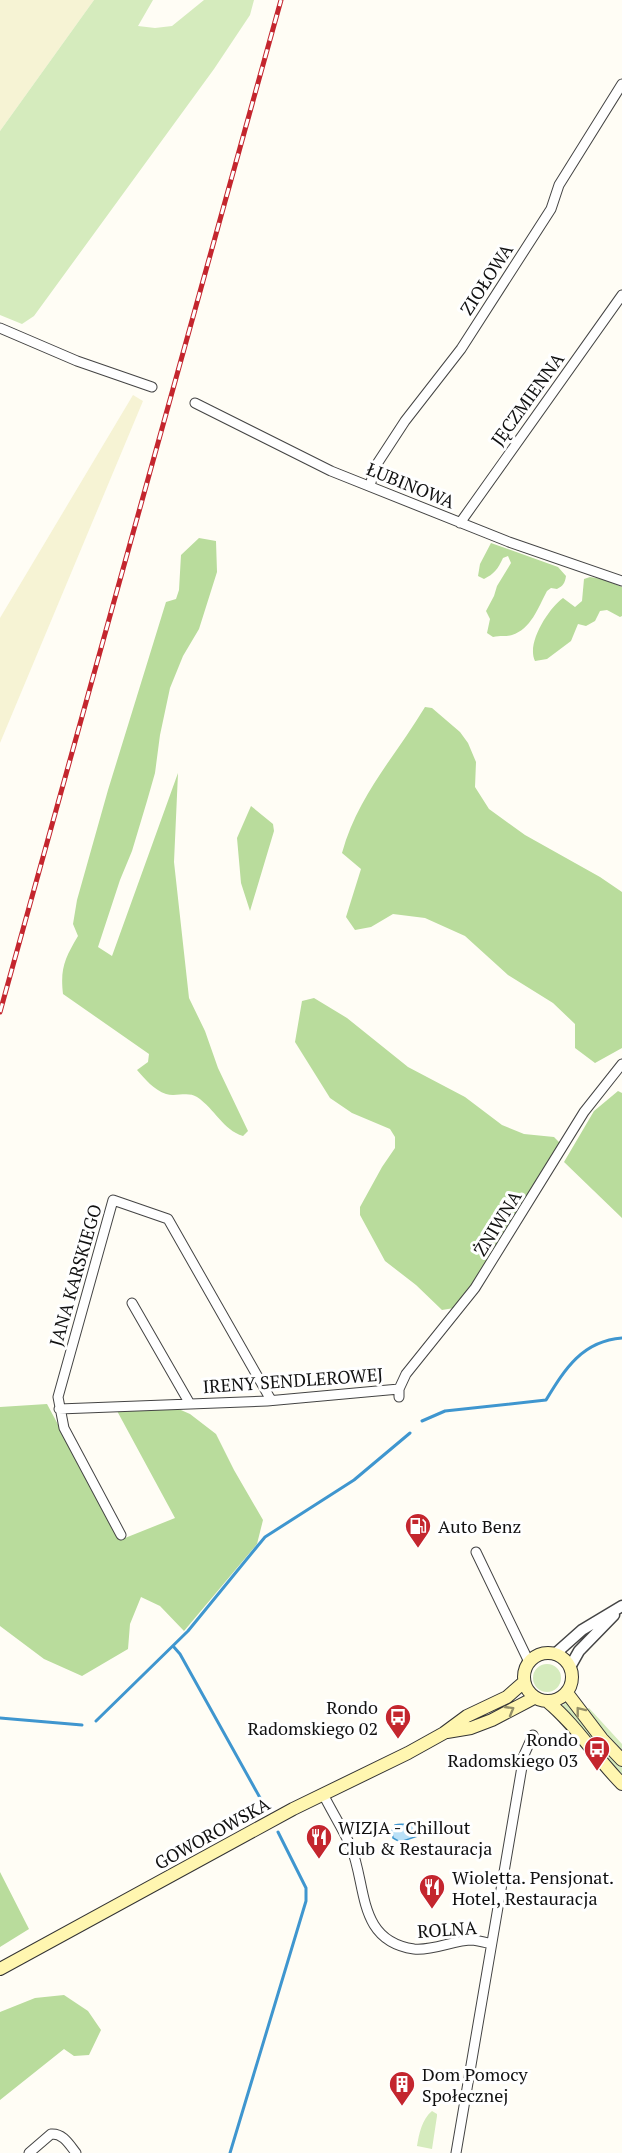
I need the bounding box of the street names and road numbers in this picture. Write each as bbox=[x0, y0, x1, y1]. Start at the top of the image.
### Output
street label: ZIOŁOWA bbox=[454, 238, 518, 319]
street label: JĘCZMIENNA bbox=[485, 347, 569, 450]
street label: ŁUBINOWA bbox=[363, 456, 459, 514]
street label: ŻNIWNA bbox=[468, 1185, 527, 1260]
street label: JANA KARSKIEGO bbox=[43, 1201, 107, 1349]
street label: IRENY SENDLEROWEJ bbox=[202, 1362, 384, 1398]
street label: GOWOROWSKA bbox=[150, 1791, 275, 1875]
street label: ROLNA bbox=[416, 1915, 478, 1943]

